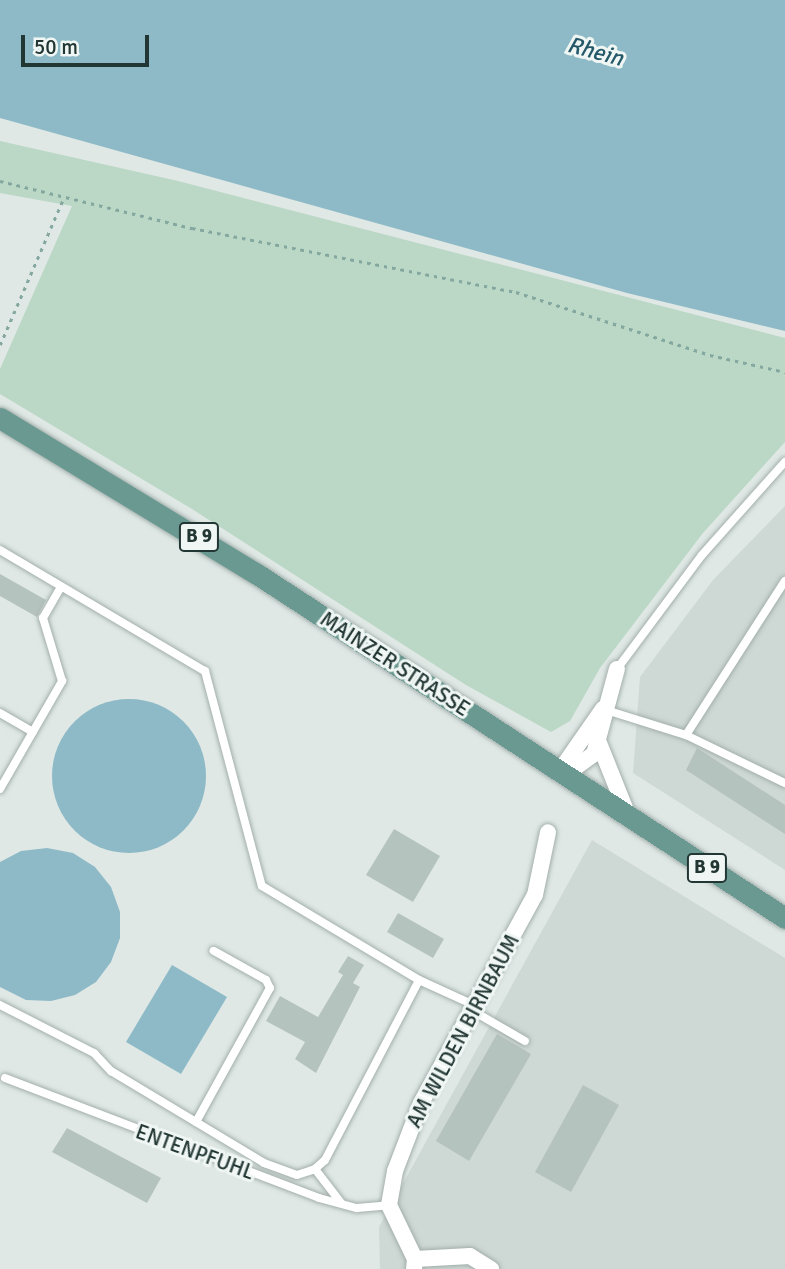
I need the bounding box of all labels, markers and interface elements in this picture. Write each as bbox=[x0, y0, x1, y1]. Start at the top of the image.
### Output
scale bar bbox=[24, 21, 152, 65]
water label: Rhein bbox=[564, 31, 626, 73]
text: 50 m bbox=[34, 34, 78, 60]
road number: B 9 bbox=[178, 522, 220, 552]
street label: MAINZER STRASSE bbox=[315, 606, 475, 722]
road number: B 9 bbox=[686, 852, 728, 884]
street label: AM WILDEN BIRNBAUM bbox=[401, 930, 525, 1132]
street label: ENTENPFUHL bbox=[132, 1119, 258, 1185]

